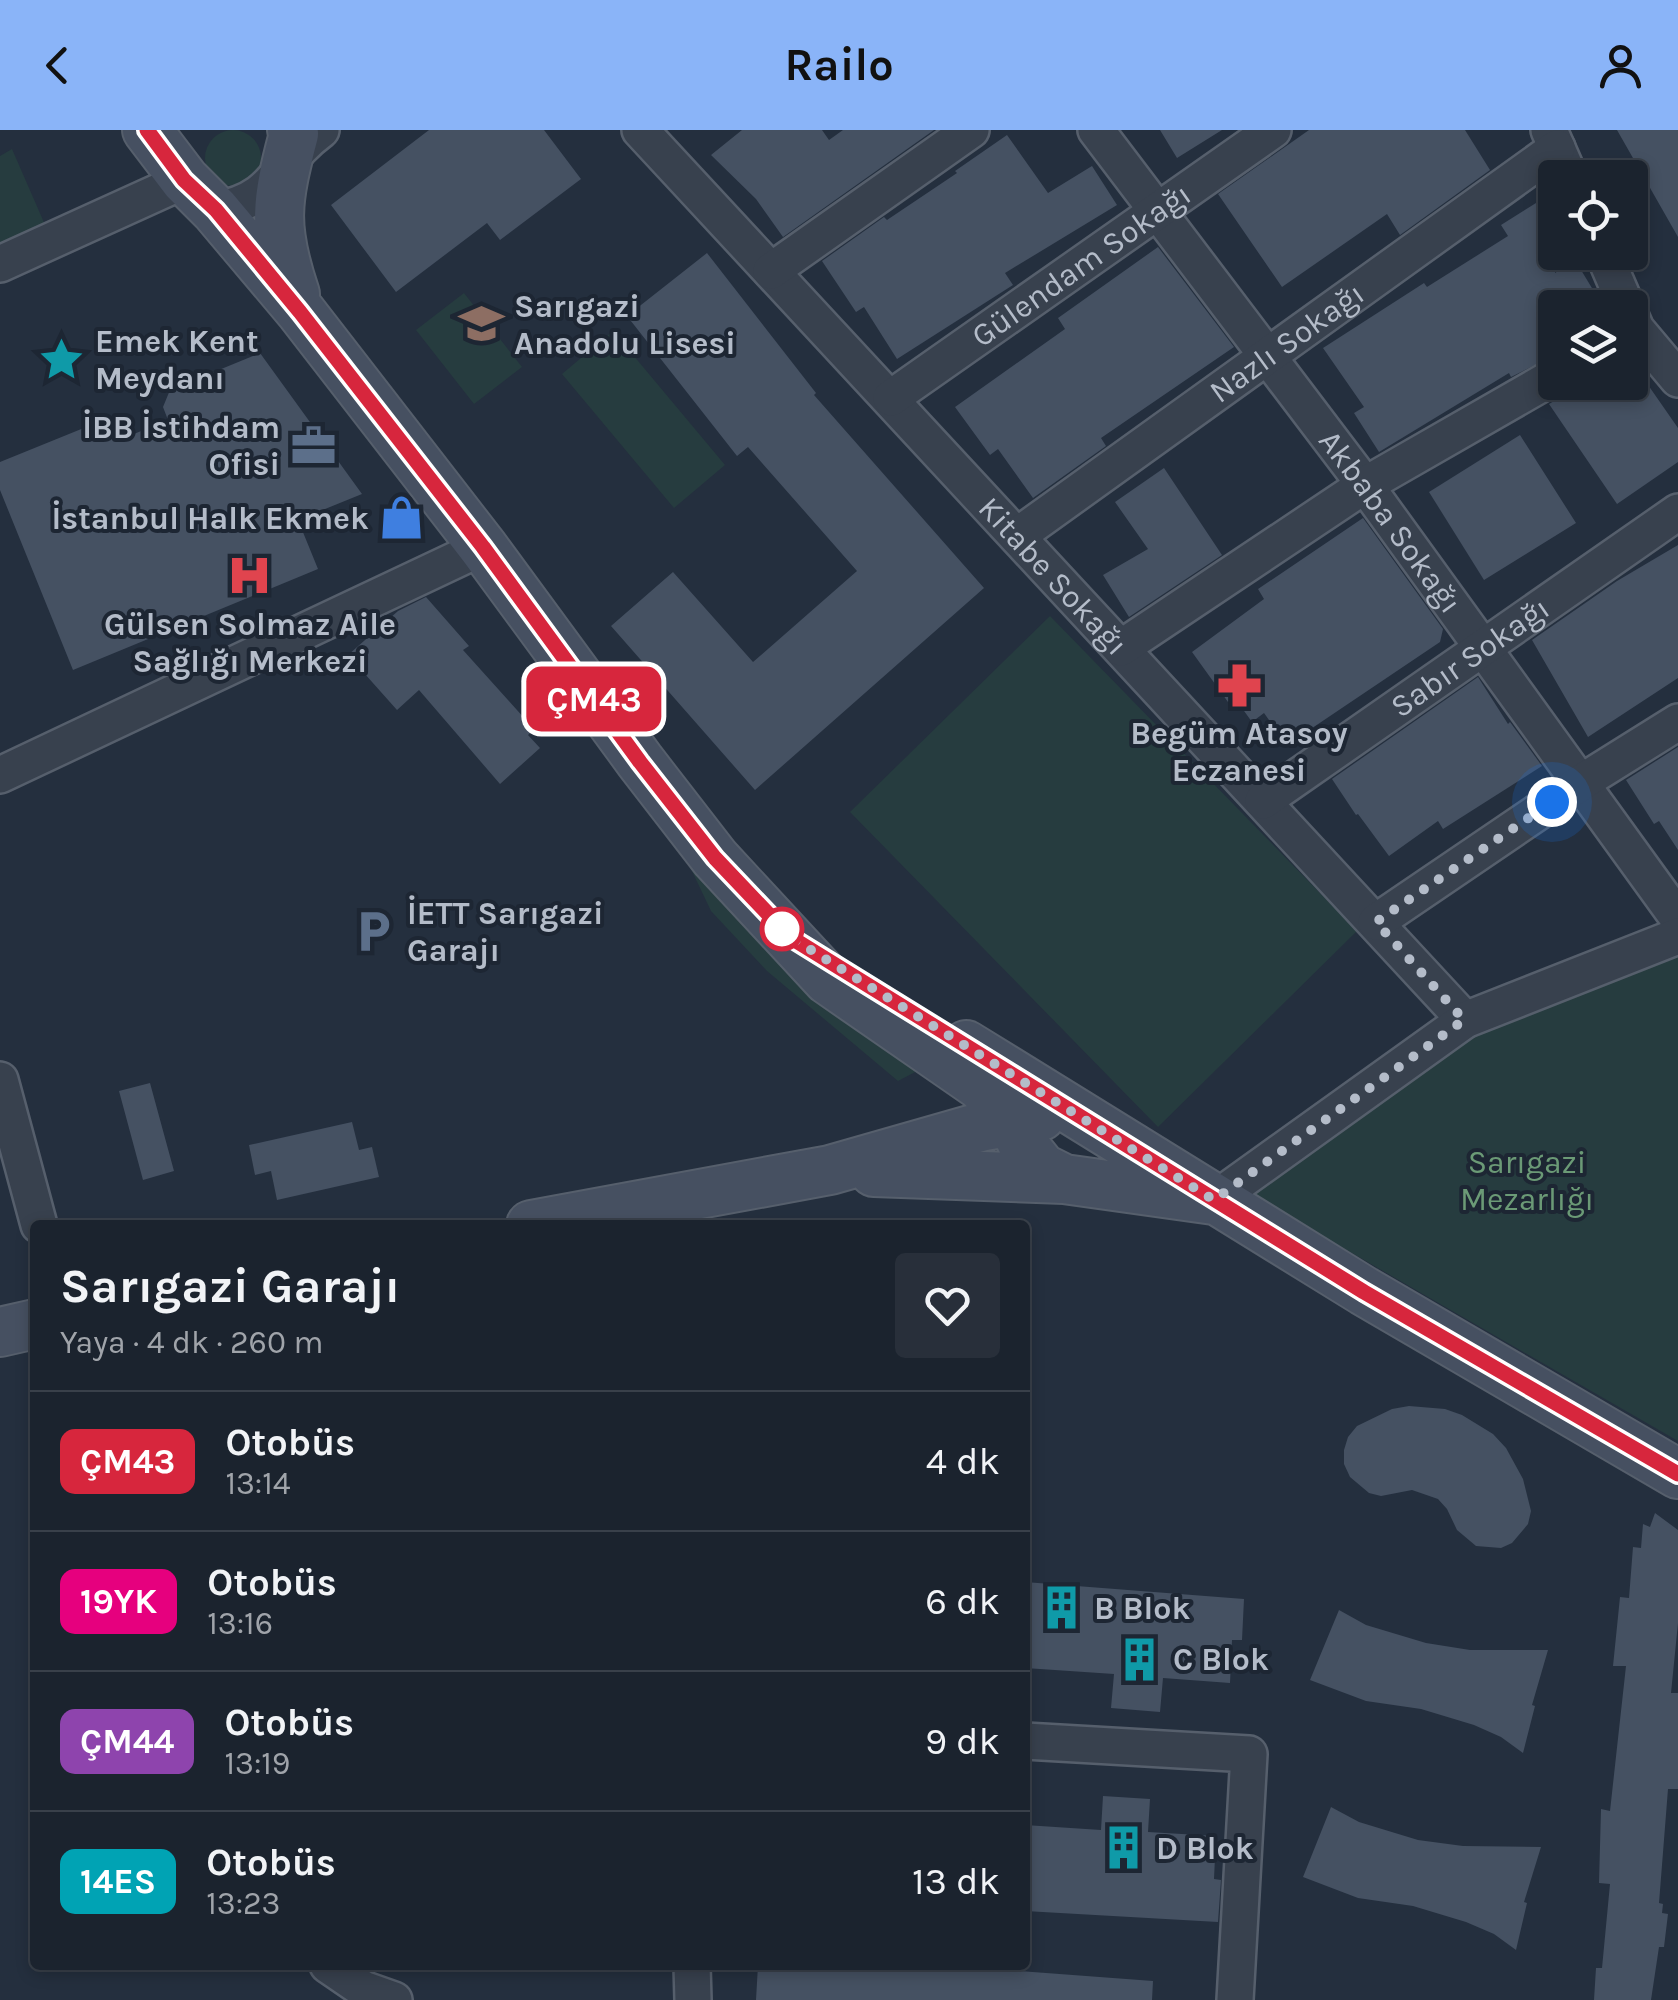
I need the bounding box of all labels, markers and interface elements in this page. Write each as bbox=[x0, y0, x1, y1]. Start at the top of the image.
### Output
icon: back bbox=[30, 38, 85, 93]
icon: person bbox=[1593, 38, 1648, 93]
text: Railo bbox=[784, 39, 894, 91]
map controls bbox=[1538, 160, 1648, 400]
button: locate bbox=[1538, 160, 1648, 270]
street label: Gülendam Sokağı bbox=[964, 175, 1198, 354]
street label: Nazlı Sokağı bbox=[1202, 274, 1371, 410]
place label: Sarıgazi Anadolu Lisesi bbox=[514, 288, 736, 362]
button: layers bbox=[1538, 290, 1648, 400]
school or university icon: Sarıgazi Anadolu Lisesi bbox=[457, 300, 505, 348]
place label: Emek Kent Meydanı bbox=[95, 323, 259, 397]
place icon: Emek Kent Meydanı bbox=[38, 335, 86, 383]
place label: İBB İstihdam Ofisi bbox=[82, 409, 280, 483]
office icon: İBB İstihdam Ofisi bbox=[289, 421, 337, 469]
street label: Akbaba Sokağı bbox=[1312, 423, 1470, 620]
street label: Kitabe Sokağı bbox=[971, 489, 1136, 662]
shop icon: İstanbul Halk Ekmek bbox=[378, 494, 426, 542]
place label: İstanbul Halk Ekmek bbox=[52, 500, 369, 537]
hospital icon: Gülsen Solmaz Aile Sağlığı Merkezi bbox=[226, 552, 274, 600]
street label: Sabır Sokağı bbox=[1383, 589, 1556, 725]
place label: Gülsen Solmaz Aile Sağlığı Merkezi bbox=[104, 606, 396, 680]
pharmacy icon: Begüm Atasoy Eczanesi bbox=[1215, 661, 1263, 709]
line badge: ÇM43 bbox=[524, 666, 664, 732]
text: ÇM43 bbox=[546, 679, 642, 720]
place label: Begüm Atasoy Eczanesi bbox=[1130, 715, 1348, 789]
your location bbox=[1527, 777, 1577, 827]
place label: İETT Sarıgazi Garajı bbox=[407, 895, 603, 969]
parking icon: İETT Sarıgazi Garajı bbox=[350, 907, 398, 955]
unlabelled marker bbox=[761, 908, 803, 950]
park label: Sarıgazi Mezarlığı bbox=[1460, 1144, 1594, 1218]
button: heart bbox=[895, 1253, 1000, 1358]
text: Sarıgazi Garajı bbox=[60, 1258, 400, 1314]
text: Yaya · 4 dk · 260 m bbox=[60, 1324, 323, 1361]
text: Otobüs bbox=[225, 1420, 355, 1465]
text: 4 dk bbox=[926, 1439, 1000, 1484]
text: ÇM43 bbox=[80, 1441, 175, 1482]
text: 13:14 bbox=[225, 1465, 291, 1502]
text: Otobüs bbox=[207, 1560, 337, 1605]
text: 6 dk bbox=[925, 1579, 1000, 1624]
text: 19YK bbox=[80, 1581, 157, 1622]
building icon: B Blok bbox=[1037, 1584, 1085, 1632]
place label: B Blok bbox=[1094, 1590, 1190, 1627]
text: 13:16 bbox=[207, 1605, 273, 1642]
building icon: C Blok bbox=[1116, 1635, 1164, 1683]
place label: C Blok bbox=[1173, 1641, 1269, 1678]
text: Otobüs bbox=[224, 1700, 354, 1745]
text: 9 dk bbox=[925, 1719, 1000, 1764]
text: ÇM44 bbox=[80, 1721, 174, 1762]
text: 13:19 bbox=[224, 1745, 290, 1782]
building icon: D Blok bbox=[1099, 1824, 1147, 1872]
place label: D Blok bbox=[1156, 1830, 1254, 1867]
text: Otobüs bbox=[206, 1840, 336, 1885]
text: 13 dk bbox=[912, 1859, 1000, 1904]
text: 14ES bbox=[80, 1861, 156, 1902]
text: 13:23 bbox=[206, 1885, 280, 1922]

